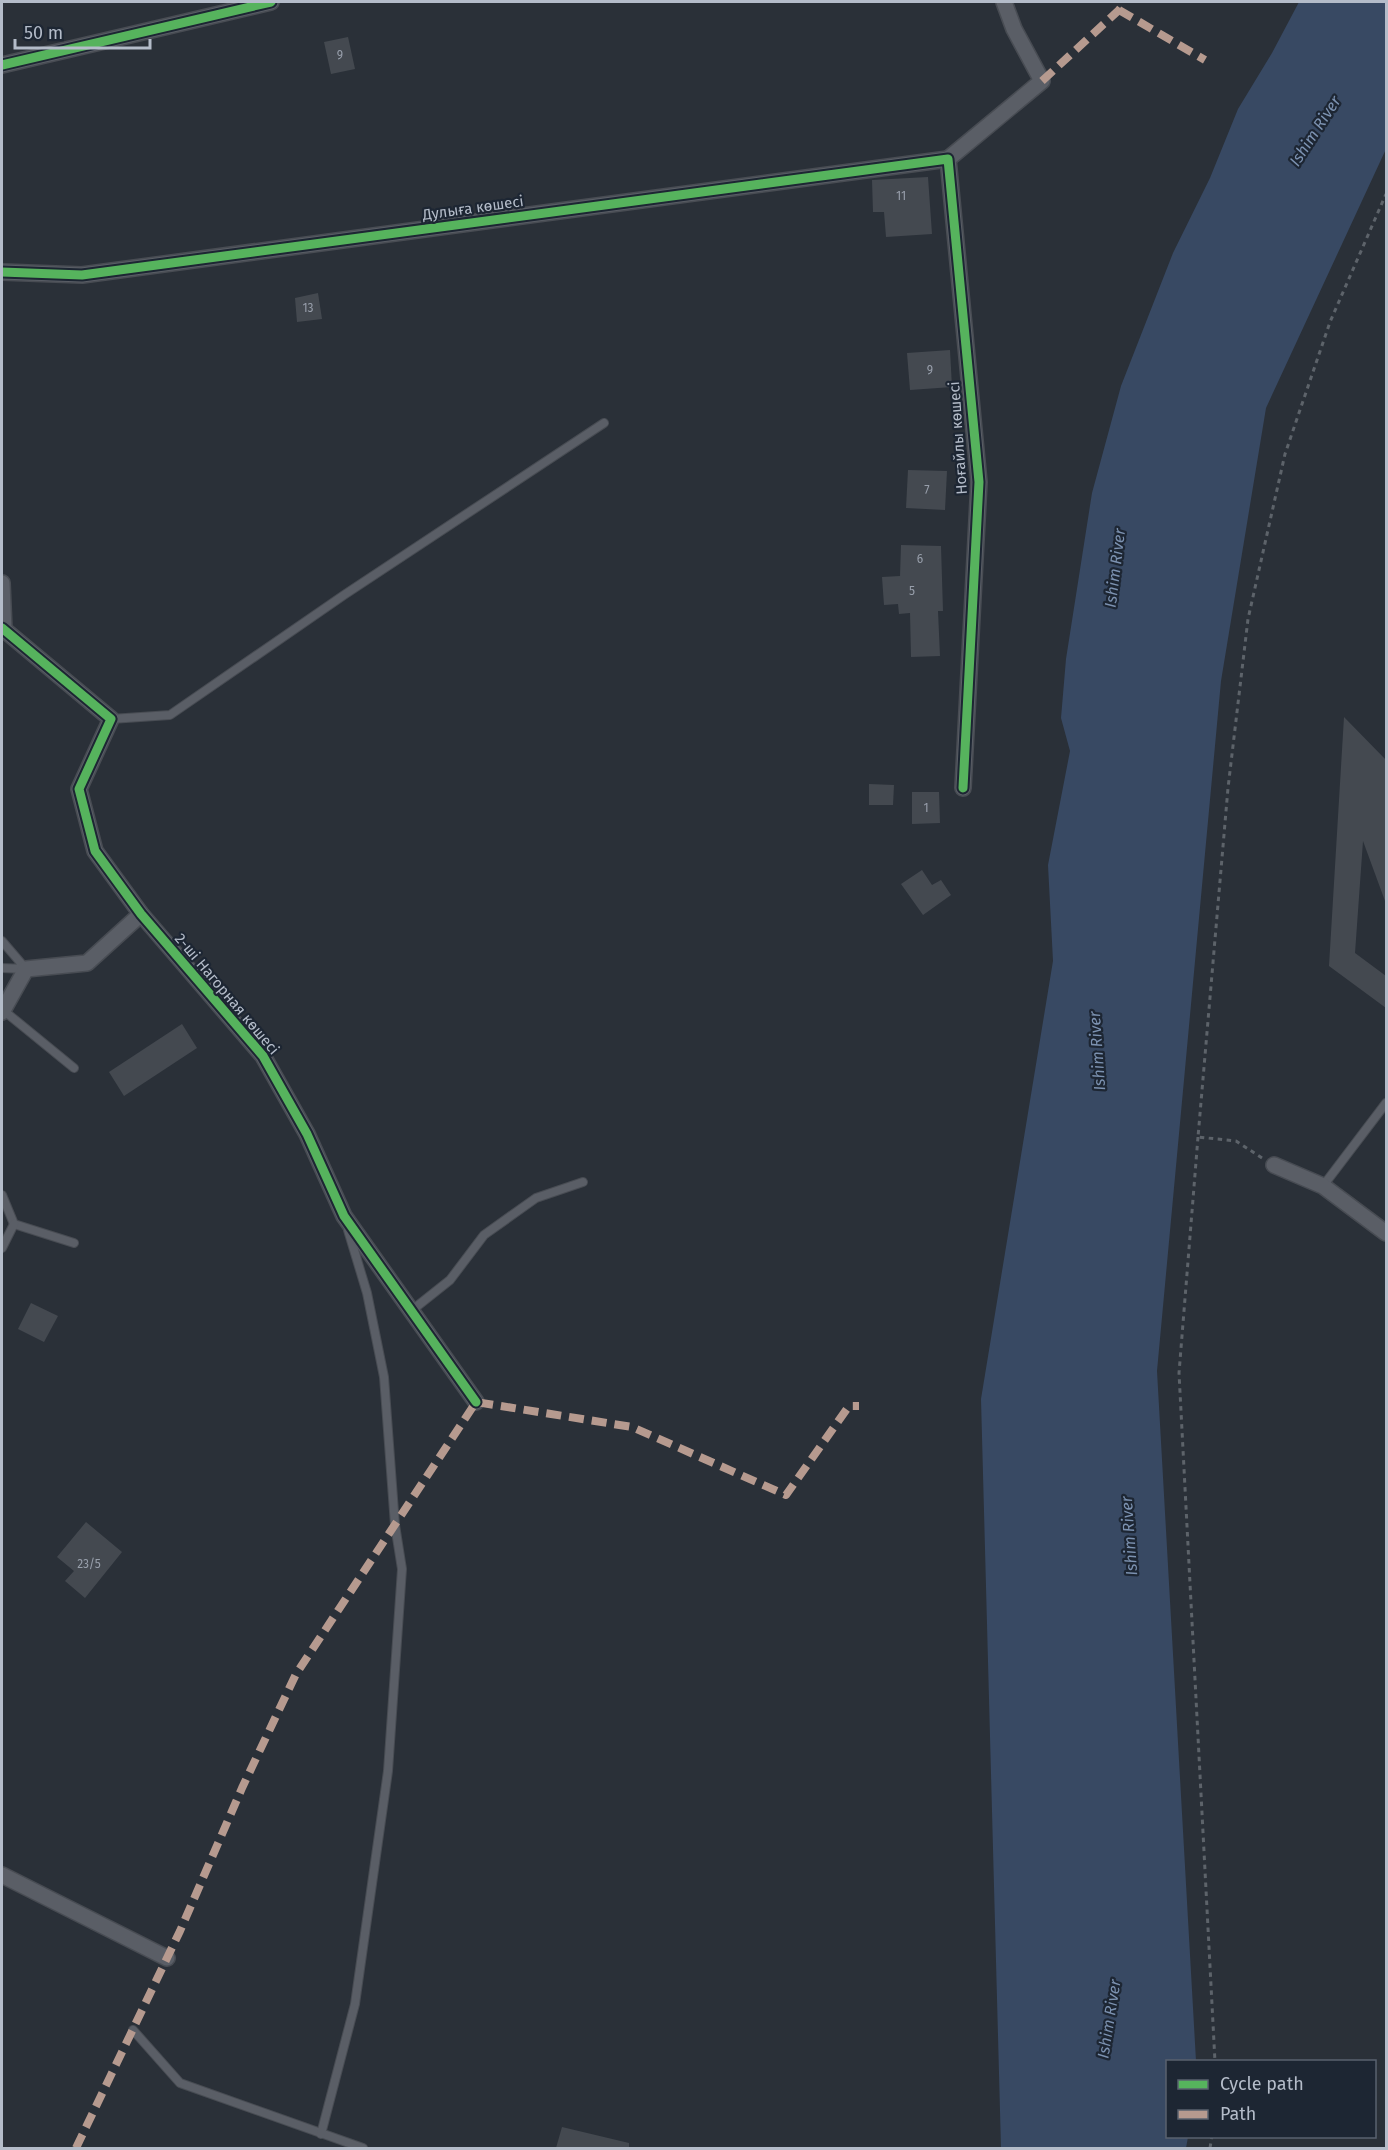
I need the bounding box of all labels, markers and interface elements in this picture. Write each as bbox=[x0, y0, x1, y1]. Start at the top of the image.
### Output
scale bar bbox=[15, 12, 150, 50]
text: 50 m bbox=[24, 22, 63, 44]
house number: 9 bbox=[337, 48, 343, 62]
water label: Ishim River bbox=[1285, 92, 1345, 170]
house number: 11 bbox=[896, 189, 906, 203]
street label: Дулыға көшесі bbox=[420, 192, 525, 224]
house number: 13 bbox=[302, 301, 314, 315]
house number: 9 bbox=[927, 363, 933, 377]
street label: Ноғайлы көшесі bbox=[945, 381, 971, 495]
house number: 7 bbox=[924, 483, 930, 497]
water label: Ishim River bbox=[1101, 526, 1129, 609]
house number: 6 bbox=[917, 552, 923, 566]
house number: 5 bbox=[909, 584, 915, 598]
house number: 1 bbox=[923, 801, 929, 815]
street label: 2-ші Нагорная көшесі bbox=[171, 930, 283, 1058]
water label: Ishim River bbox=[1085, 1010, 1109, 1091]
water label: Ishim River bbox=[1117, 1495, 1141, 1576]
house number: 23/5 bbox=[77, 1557, 101, 1571]
water label: Ishim River bbox=[1093, 1977, 1125, 2060]
legend bbox=[1166, 2060, 1376, 2138]
text: Cycle path bbox=[1220, 2073, 1304, 2095]
text: Path bbox=[1220, 2103, 1256, 2125]

